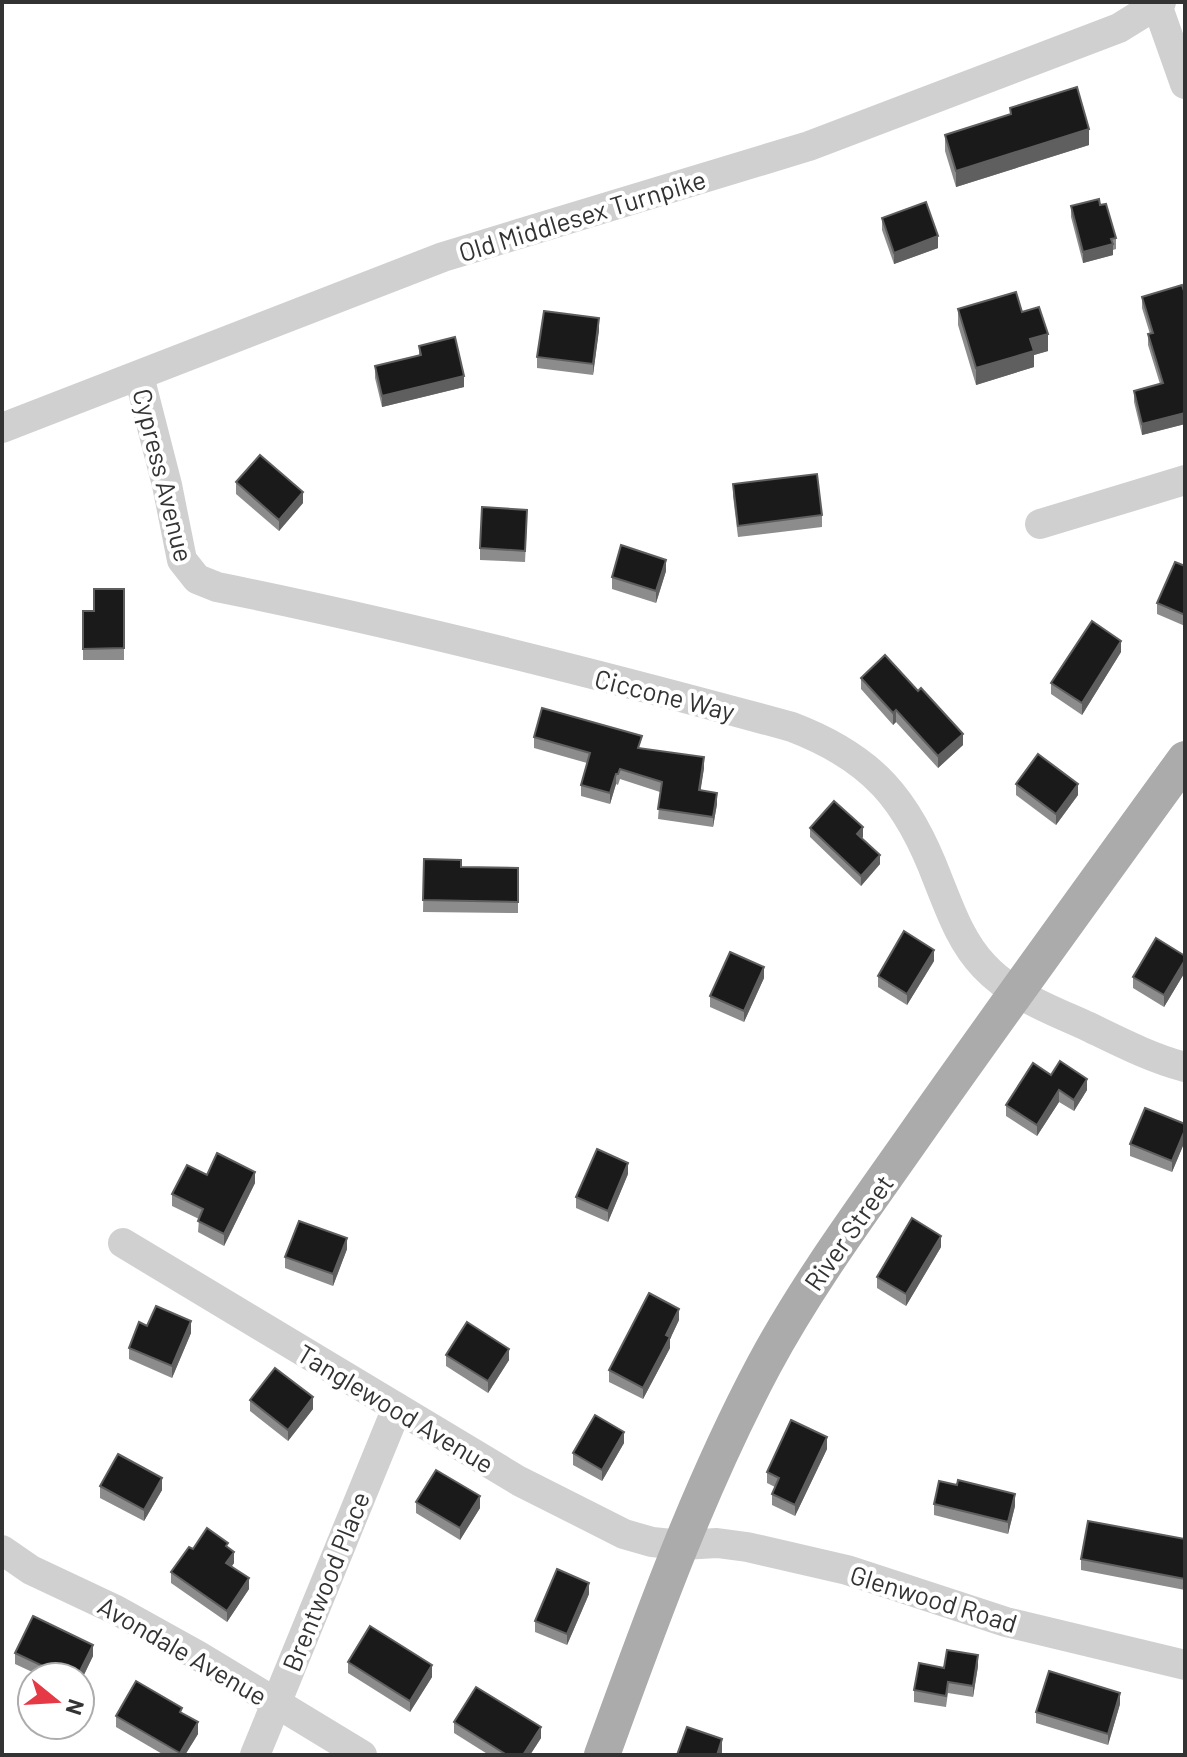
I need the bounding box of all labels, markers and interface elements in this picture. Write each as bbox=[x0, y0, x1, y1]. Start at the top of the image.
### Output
street label: Old Middlesex Turnpike bbox=[455, 163, 709, 267]
street label: Cypress Avenue bbox=[127, 385, 201, 565]
street label: Ciccone Way bbox=[592, 662, 738, 726]
street label: River Street bbox=[797, 1168, 899, 1296]
street label: Tanglewood Avenue bbox=[292, 1337, 500, 1479]
street label: Brentwood Place bbox=[275, 1487, 375, 1675]
street label: Glenwood Road bbox=[847, 1558, 1021, 1638]
street label: Avondale Avenue bbox=[93, 1589, 273, 1711]
north arrow bbox=[16, 1661, 96, 1741]
text: N bbox=[61, 1697, 91, 1718]

